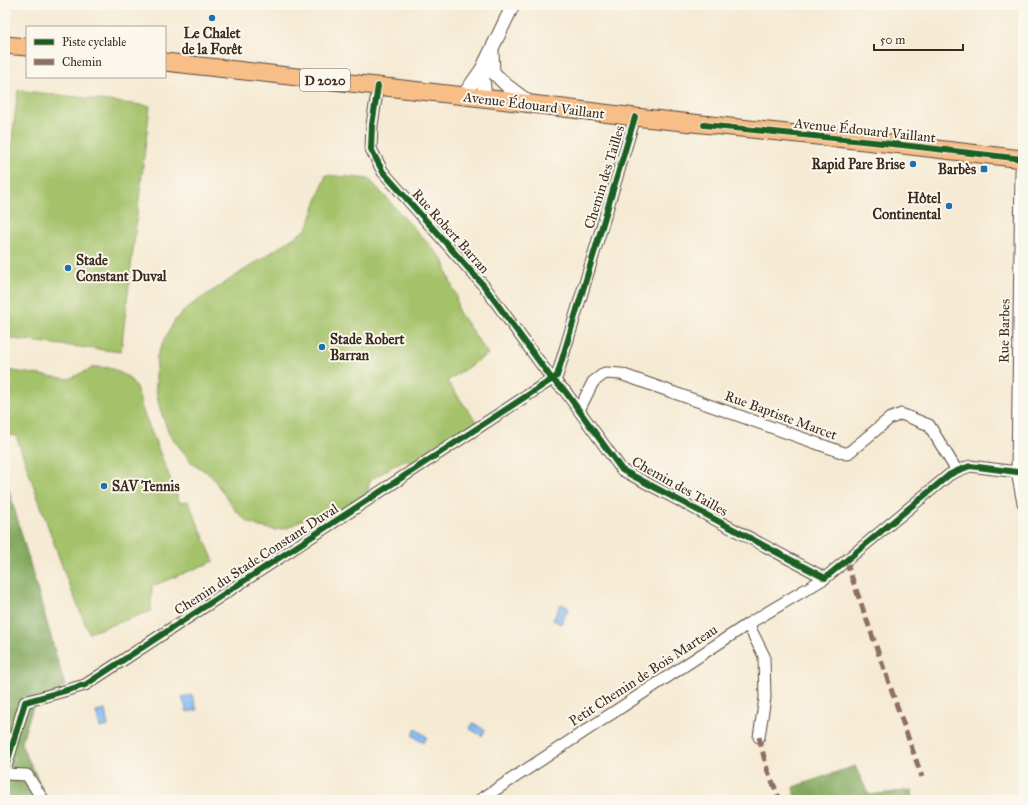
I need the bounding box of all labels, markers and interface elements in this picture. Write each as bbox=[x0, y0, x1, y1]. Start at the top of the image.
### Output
marker: Le Chalet de la Forêt bbox=[207, 13, 217, 23]
place label: Le Chalet de la Forêt bbox=[182, 25, 242, 58]
legend bbox=[26, 26, 166, 78]
scale bar bbox=[874, 26, 963, 52]
text: 50 m bbox=[880, 33, 905, 47]
text: Piste cyclable bbox=[62, 35, 126, 49]
text: Chemin bbox=[62, 55, 102, 69]
road number: D 2020 bbox=[300, 69, 350, 91]
street label: Avenue Édouard Vaillant bbox=[461, 86, 606, 123]
street label: Avenue Édouard Vaillant bbox=[792, 113, 937, 146]
street label: Chemin des Tailles bbox=[581, 123, 628, 231]
place label: Rapid Pare Brise bbox=[811, 156, 905, 174]
marker: Rapid Pare Brise bbox=[908, 159, 918, 169]
place label: Barbès bbox=[938, 161, 976, 178]
marker: Barbès bbox=[979, 164, 989, 174]
street label: Rue Robert Barran bbox=[408, 186, 493, 277]
place label: Hôtel Continental bbox=[872, 190, 942, 223]
marker: Hôtel Continental bbox=[944, 201, 954, 211]
place label: Stade Constant Duval bbox=[76, 252, 168, 285]
marker: Stade Constant Duval bbox=[63, 263, 73, 273]
street label: Rue Barbes bbox=[995, 299, 1014, 363]
place label: Stade Robert Barran bbox=[330, 331, 405, 364]
marker: Stade Robert Barran bbox=[317, 342, 327, 352]
street label: Rue Baptiste Marcet bbox=[722, 387, 839, 444]
street label: Chemin des Tailles bbox=[629, 453, 731, 520]
place label: SAV Tennis bbox=[112, 478, 180, 495]
marker: SAV Tennis bbox=[99, 481, 109, 491]
street label: Chemin du Stade Constant Duval bbox=[171, 500, 342, 619]
street label: Petit Chemin de Bois Marteau bbox=[566, 621, 721, 730]

